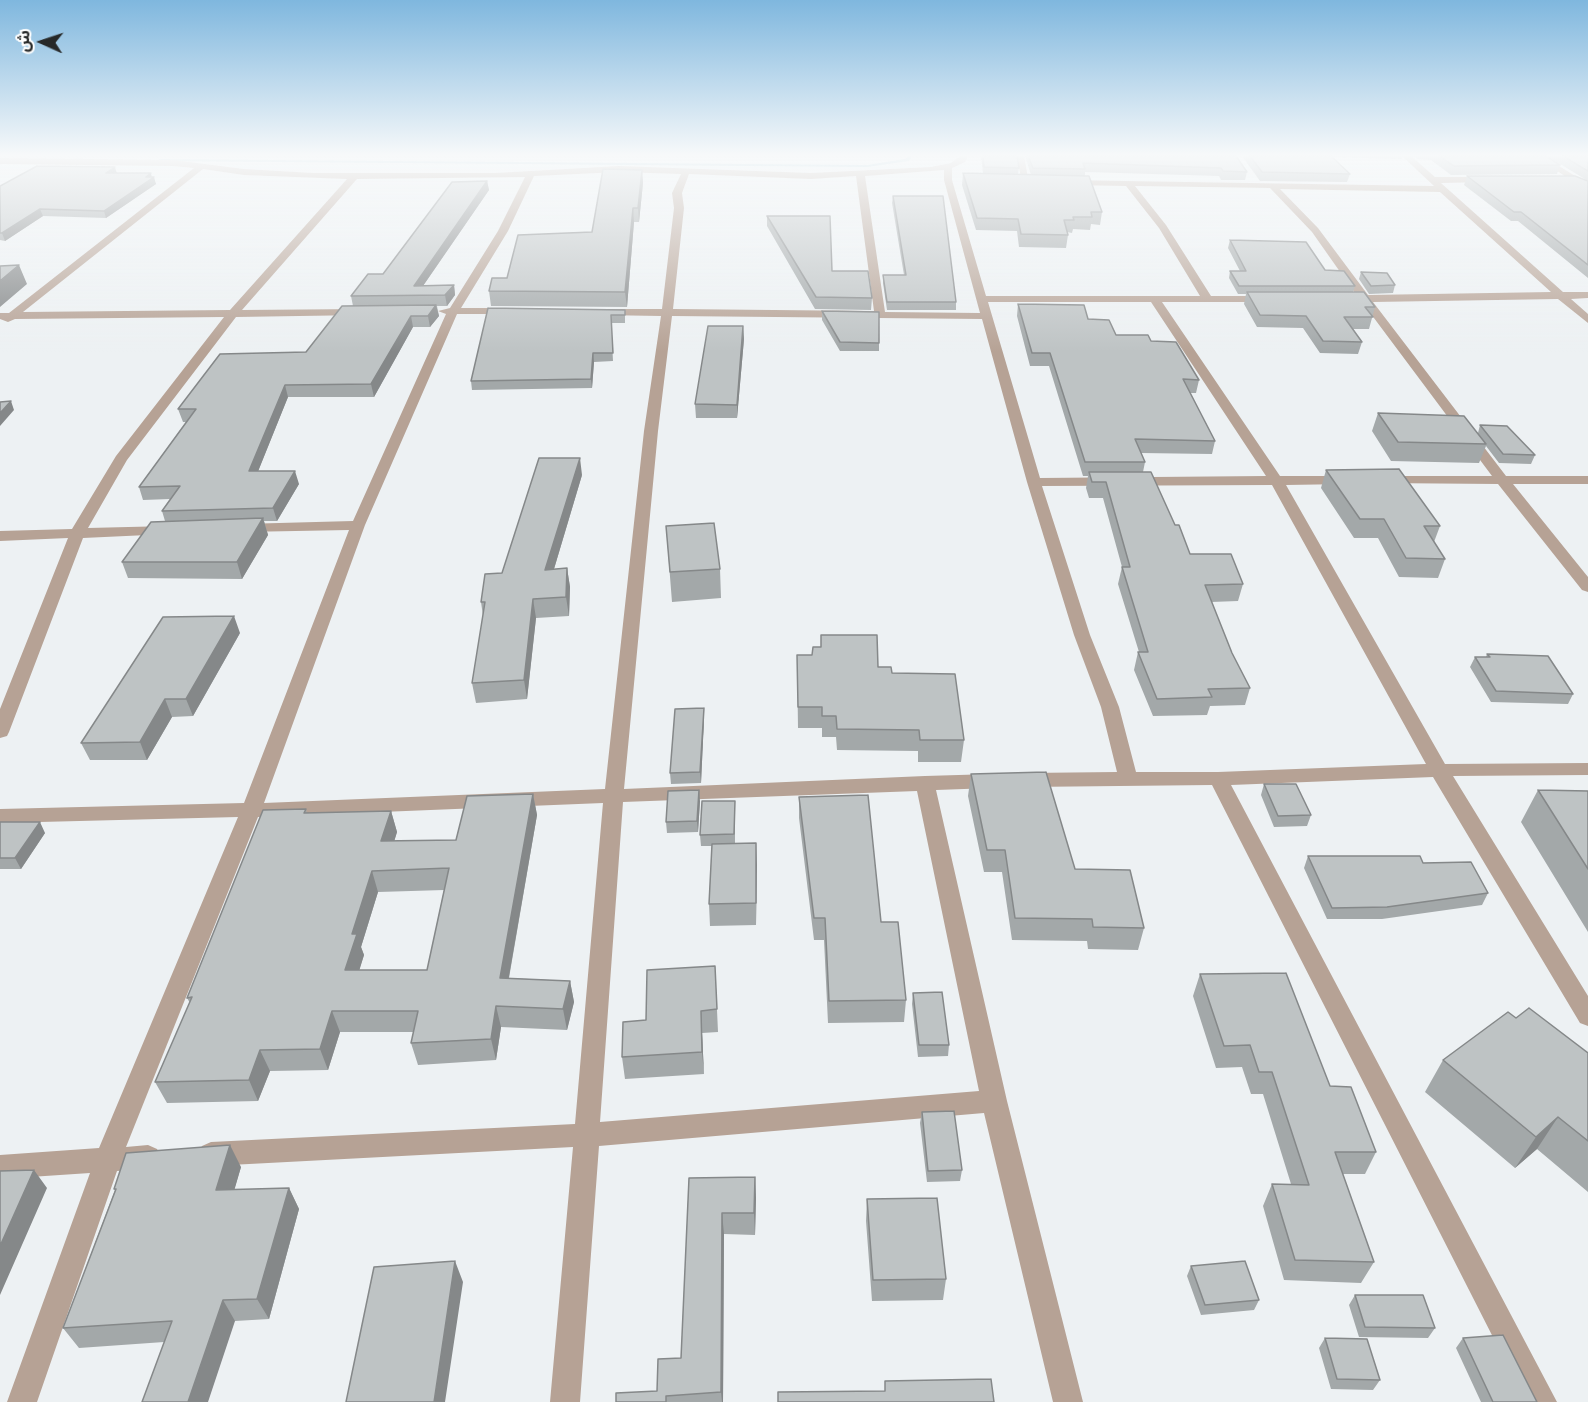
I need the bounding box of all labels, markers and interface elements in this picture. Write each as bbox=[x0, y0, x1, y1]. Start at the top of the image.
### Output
north arrow bbox=[12, 12, 72, 72]
text: ش bbox=[11, 29, 36, 53]

